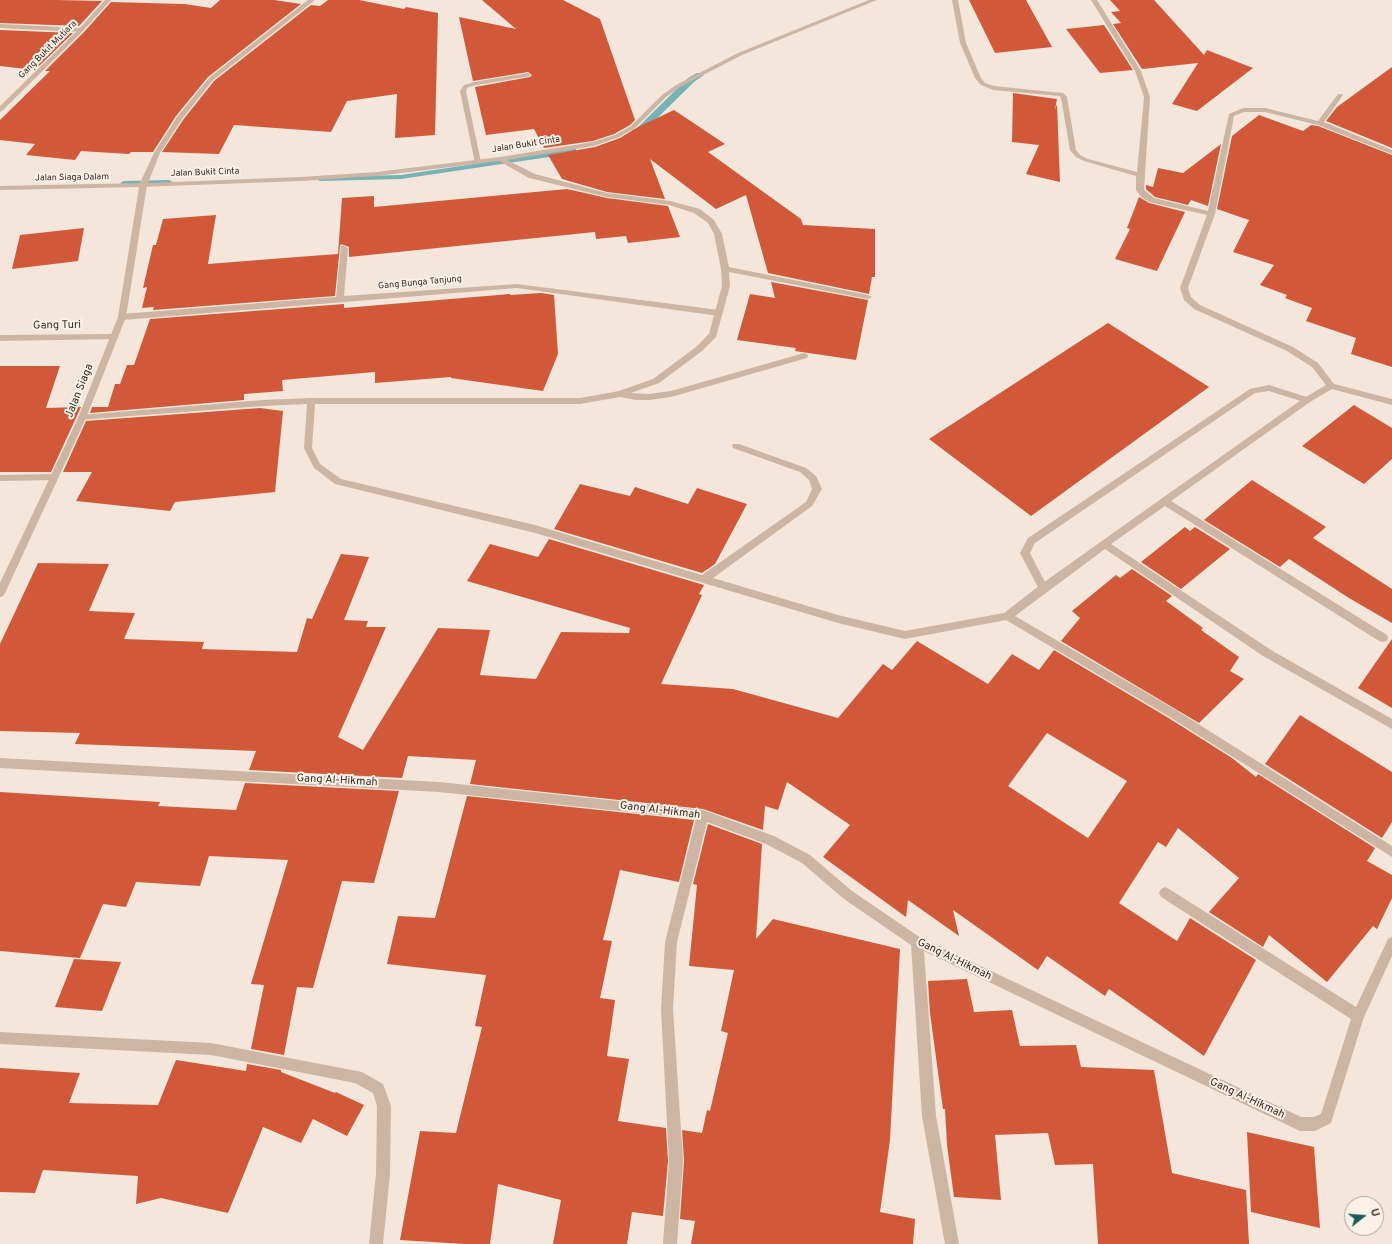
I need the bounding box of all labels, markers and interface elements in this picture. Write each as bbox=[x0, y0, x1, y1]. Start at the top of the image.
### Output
street label: Gang Bukit Mutiara bbox=[17, 19, 79, 81]
street label: Jalan Bukit Cinta bbox=[491, 134, 561, 156]
street label: Jalan Bukit Cinta bbox=[170, 166, 240, 180]
street label: Jalan Siaga Dalam bbox=[35, 172, 109, 184]
street label: Gang Bunga Tanjung bbox=[378, 274, 462, 292]
street label: Gang Turi bbox=[33, 319, 81, 333]
street label: Jalan Siaga bbox=[63, 362, 97, 420]
street label: Gang Al-Hikmah bbox=[296, 772, 378, 790]
street label: Gang Al-Hikmah bbox=[619, 800, 701, 822]
street label: Gang Al-Hikmah bbox=[915, 936, 993, 984]
street label: Gang Al-Hikmah bbox=[1207, 1076, 1287, 1122]
north arrow bbox=[1344, 1196, 1384, 1236]
text: U bbox=[1367, 1207, 1382, 1219]

